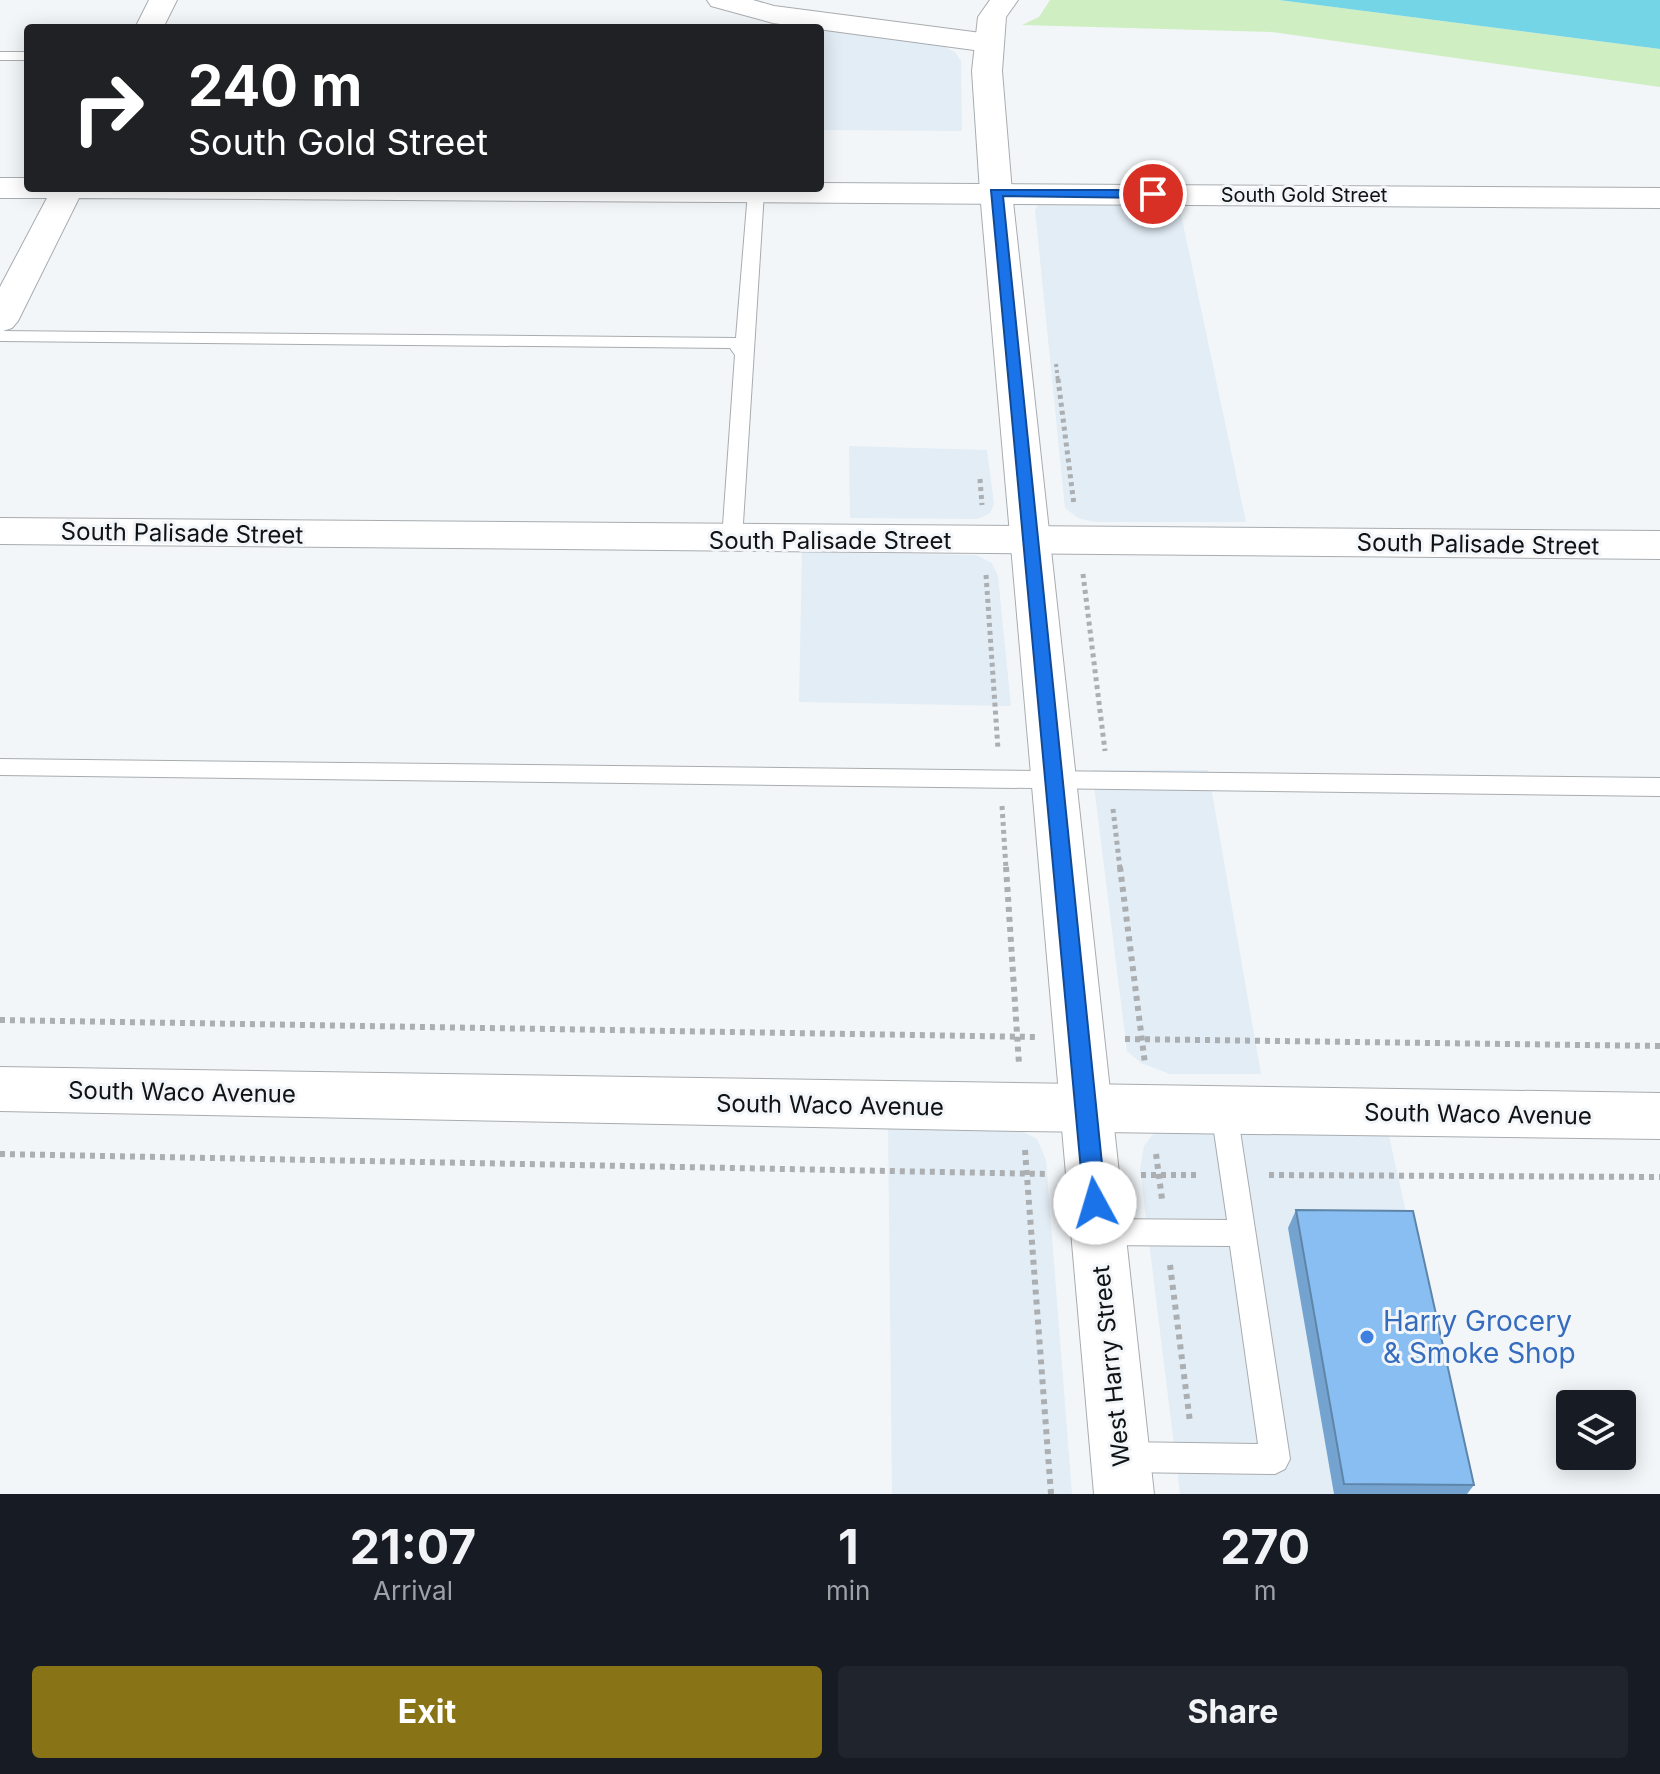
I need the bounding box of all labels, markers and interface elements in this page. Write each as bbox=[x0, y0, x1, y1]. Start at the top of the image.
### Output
text: 240 m bbox=[188, 52, 362, 120]
icon: right bbox=[56, 56, 160, 160]
text: South Gold Street bbox=[188, 120, 488, 164]
pin bbox=[1119, 160, 1187, 228]
icon: arrive bbox=[1131, 172, 1175, 216]
street label: South Gold Street bbox=[1221, 183, 1388, 207]
street label: South Palisade Street bbox=[61, 516, 304, 550]
street label: South Palisade Street bbox=[709, 526, 951, 555]
street label: South Palisade Street bbox=[1357, 527, 1600, 561]
street label: South Waco Avenue bbox=[68, 1076, 296, 1108]
street label: South Waco Avenue bbox=[716, 1089, 944, 1121]
street label: South Waco Avenue bbox=[1364, 1098, 1592, 1130]
position arrow bbox=[1053, 1161, 1137, 1245]
street label: West Harry Street bbox=[1086, 1264, 1136, 1468]
place label: Harry Grocery & Smoke Shop bbox=[1383, 1304, 1576, 1370]
marker: Harry Grocery & Smoke Shop bbox=[1358, 1328, 1376, 1346]
map controls bbox=[1556, 1390, 1636, 1470]
button: layers bbox=[1556, 1390, 1636, 1470]
text: 21:07 bbox=[350, 1517, 476, 1576]
text: 1 bbox=[838, 1517, 859, 1576]
text: 270 bbox=[1220, 1517, 1310, 1576]
text: Arrival bbox=[373, 1575, 453, 1606]
text: min bbox=[826, 1575, 870, 1606]
text: m bbox=[1254, 1575, 1277, 1606]
button: Exit bbox=[32, 1666, 822, 1758]
button: Share bbox=[838, 1666, 1628, 1758]

